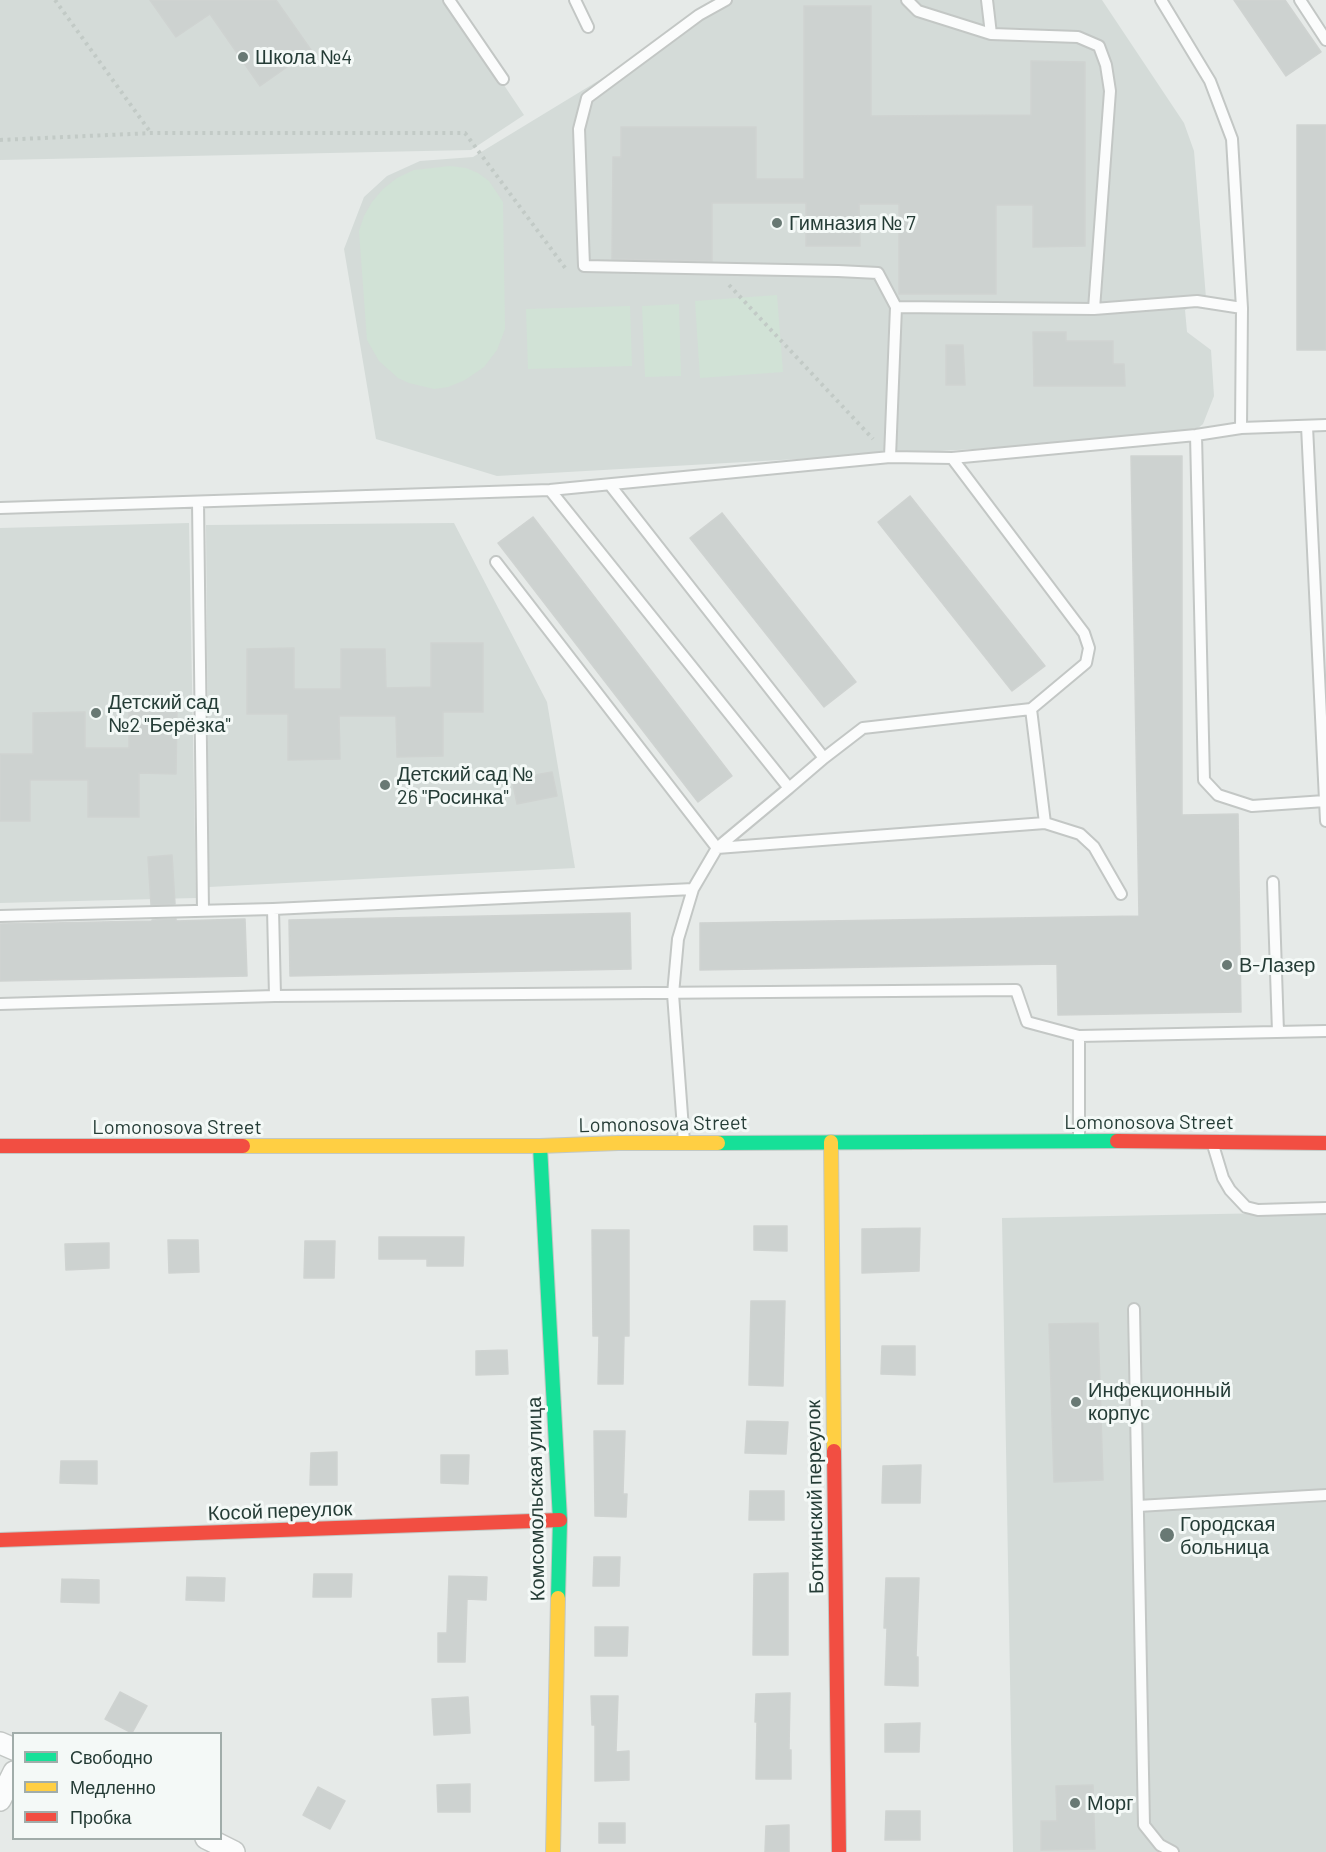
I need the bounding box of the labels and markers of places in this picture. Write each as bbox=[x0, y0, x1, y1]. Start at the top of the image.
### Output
place label: Школа №4 bbox=[255, 45, 352, 69]
marker: Школа №4 bbox=[236, 50, 250, 64]
place label: Гимназия № 7 bbox=[789, 211, 916, 235]
marker: Гимназия № 7 bbox=[770, 216, 784, 230]
place label: Детский сад №2 "Берёзка" bbox=[108, 690, 231, 737]
marker: Детский сад №2 "Берёзка" bbox=[89, 706, 103, 720]
place label: Детский сад № 26 "Росинка" bbox=[397, 762, 533, 809]
marker: Детский сад № 26 "Росинка" bbox=[378, 778, 392, 792]
place label: В-Лазер bbox=[1239, 953, 1315, 977]
marker: В-Лазер bbox=[1220, 958, 1234, 972]
place label: Инфекционный корпус bbox=[1088, 1378, 1231, 1425]
marker: Инфекционный корпус bbox=[1069, 1395, 1083, 1409]
place label: Городская больница bbox=[1180, 1512, 1275, 1559]
marker: Городская больница bbox=[1158, 1526, 1176, 1544]
place label: Морг bbox=[1087, 1791, 1133, 1815]
marker: Морг bbox=[1068, 1796, 1082, 1810]

